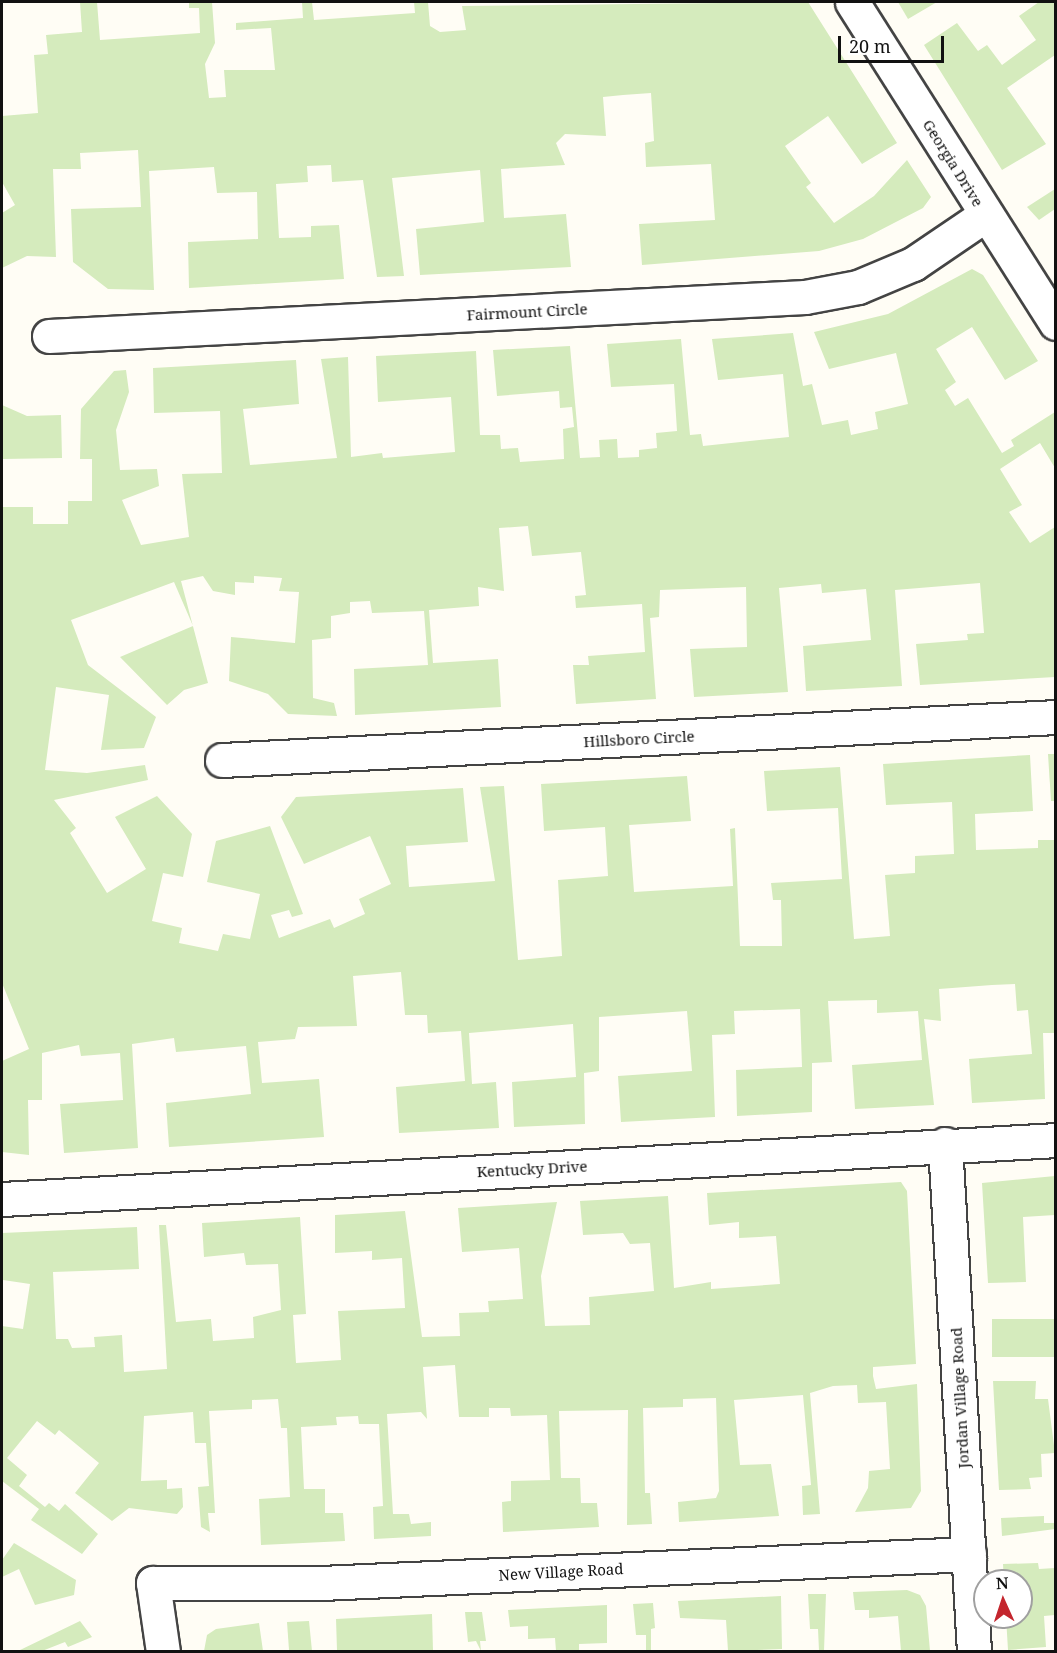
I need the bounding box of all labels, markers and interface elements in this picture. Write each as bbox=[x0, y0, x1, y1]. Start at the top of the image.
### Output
scale bar bbox=[841, 24, 948, 62]
text: 20 m bbox=[849, 34, 891, 58]
street label: Georgia Drive bbox=[919, 116, 987, 210]
street label: Fairmount Circle bbox=[466, 300, 588, 324]
street label: Hillsboro Circle bbox=[583, 727, 695, 751]
street label: Kentucky Drive bbox=[476, 1157, 588, 1181]
street label: Jordan Village Road bbox=[947, 1327, 973, 1469]
street label: New Village Road bbox=[498, 1560, 624, 1584]
north arrow bbox=[973, 1569, 1033, 1629]
text: N bbox=[995, 1572, 1009, 1594]

